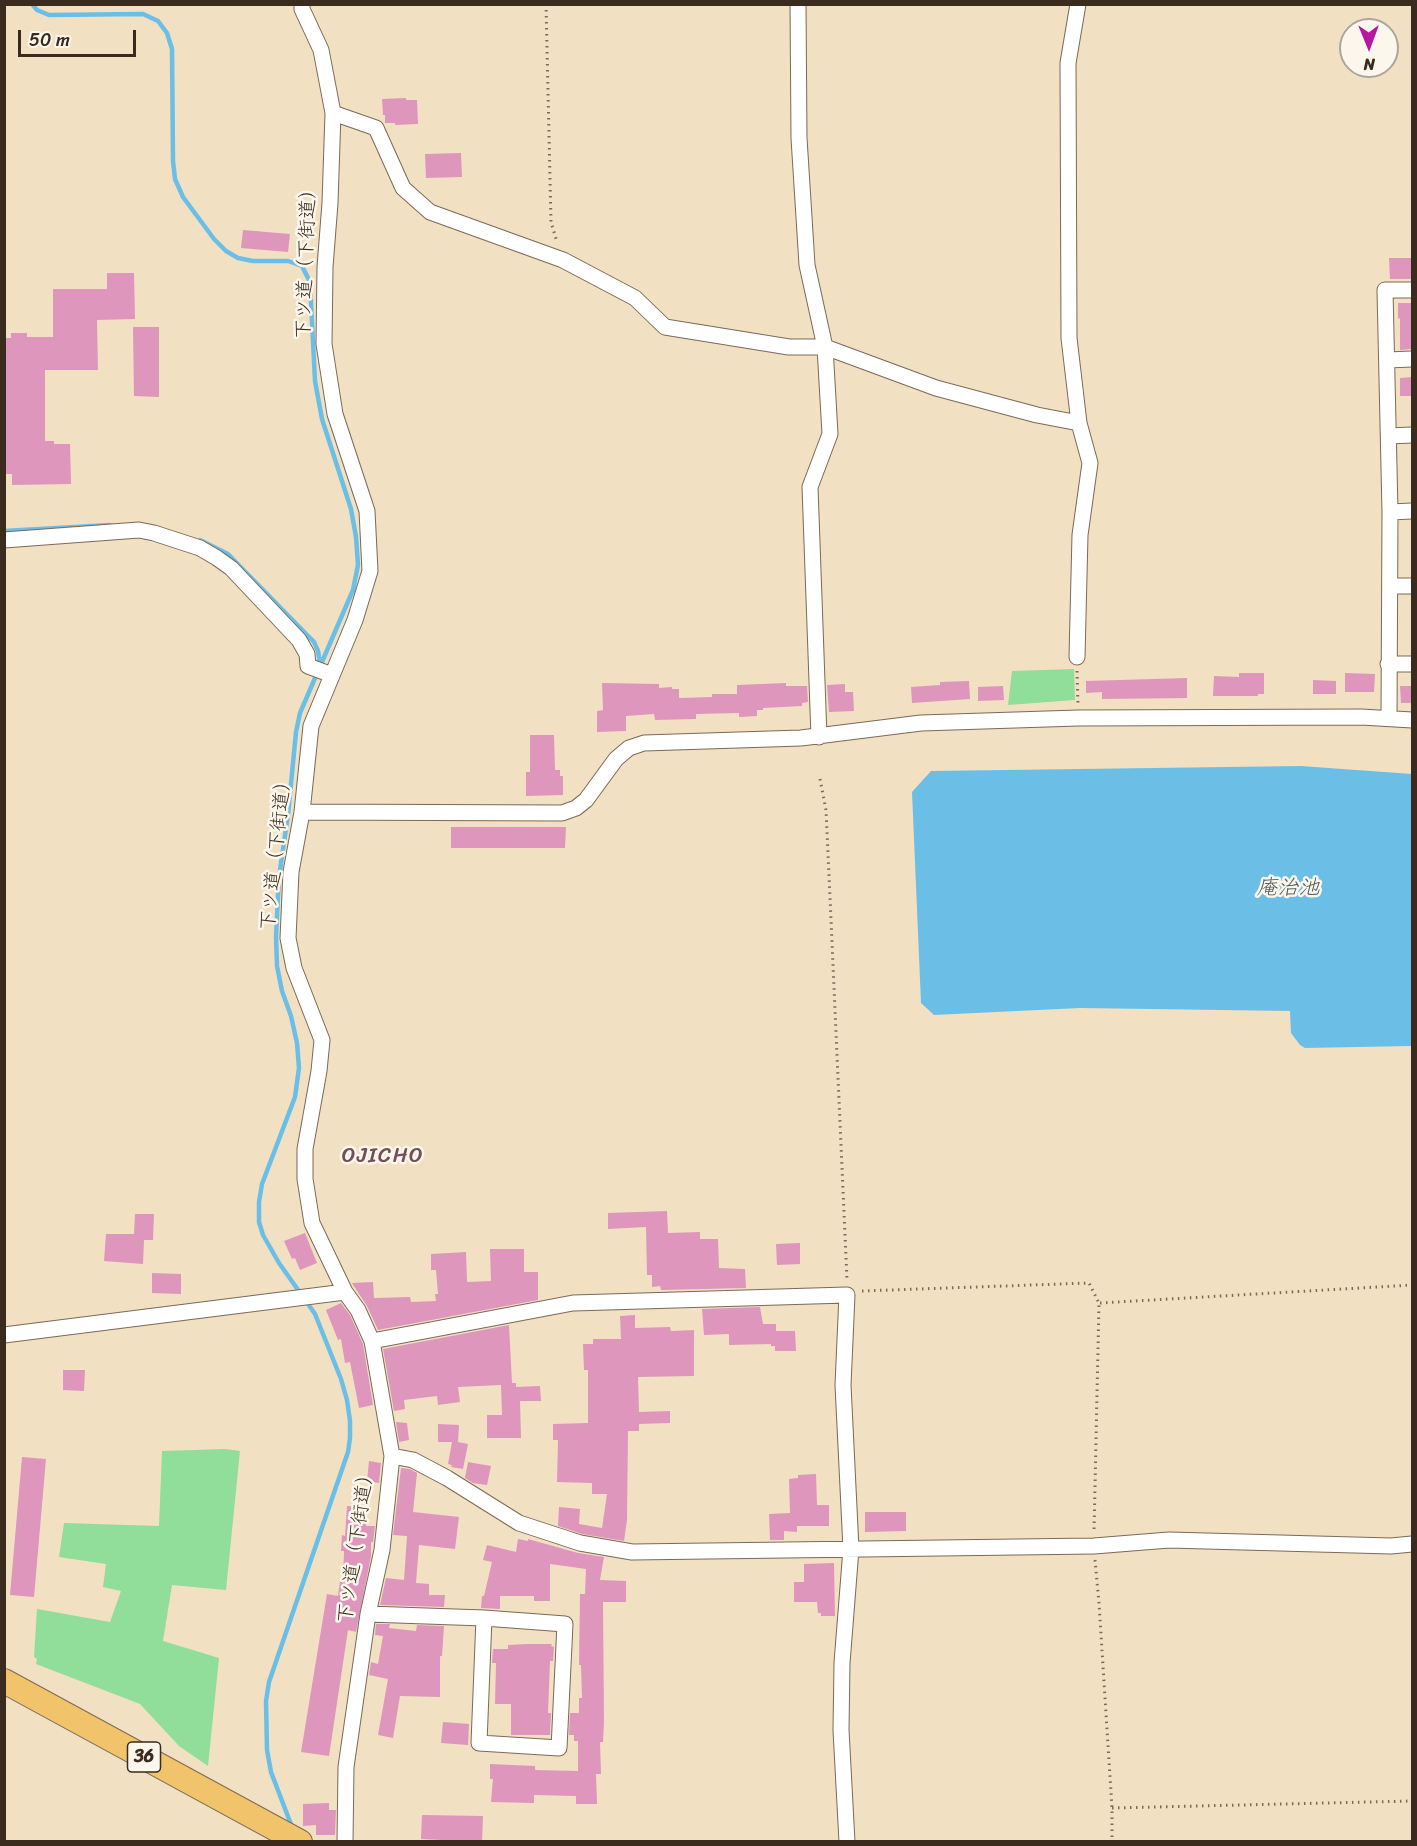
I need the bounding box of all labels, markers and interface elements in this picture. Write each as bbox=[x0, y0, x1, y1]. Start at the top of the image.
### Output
scale bar bbox=[21, 18, 140, 56]
north arrow bbox=[1339, 18, 1399, 78]
text: 50 m bbox=[29, 24, 70, 56]
text: N bbox=[1363, 50, 1375, 79]
street label: 下ツ道（下街道） bbox=[292, 179, 322, 339]
street label: 下ツ道（下街道） bbox=[257, 770, 297, 932]
water label: 庵治池 bbox=[1257, 876, 1319, 902]
district label: OJICHO bbox=[343, 1144, 423, 1170]
street label: 下ツ道（下街道） bbox=[334, 1463, 380, 1625]
road number: 36 bbox=[128, 1742, 160, 1772]

